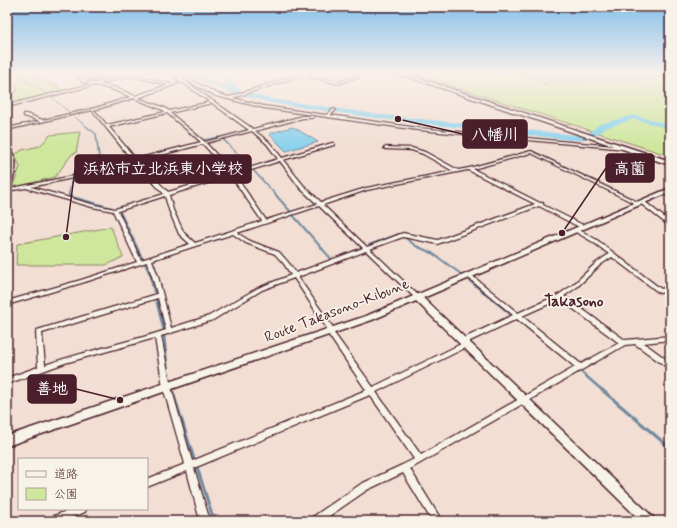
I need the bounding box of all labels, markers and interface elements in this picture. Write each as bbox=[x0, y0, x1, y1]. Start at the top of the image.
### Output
callout: 八幡川 bbox=[463, 120, 527, 148]
text: 八幡川 bbox=[471, 125, 519, 146]
callout: 高薗 bbox=[606, 154, 654, 182]
callout: 浜松市立北浜東小学校 bbox=[75, 155, 251, 183]
text: 浜松市立北浜東小学校 bbox=[83, 159, 243, 180]
text: 高薗 bbox=[614, 159, 646, 180]
street label: Route Takasono-Kibune bbox=[262, 274, 412, 348]
district label: Takasono bbox=[544, 291, 604, 312]
callout: 善地 bbox=[28, 375, 76, 403]
text: 善地 bbox=[36, 379, 68, 400]
legend bbox=[18, 458, 148, 510]
text: 道路 bbox=[54, 467, 78, 483]
text: 公園 bbox=[54, 487, 78, 503]

